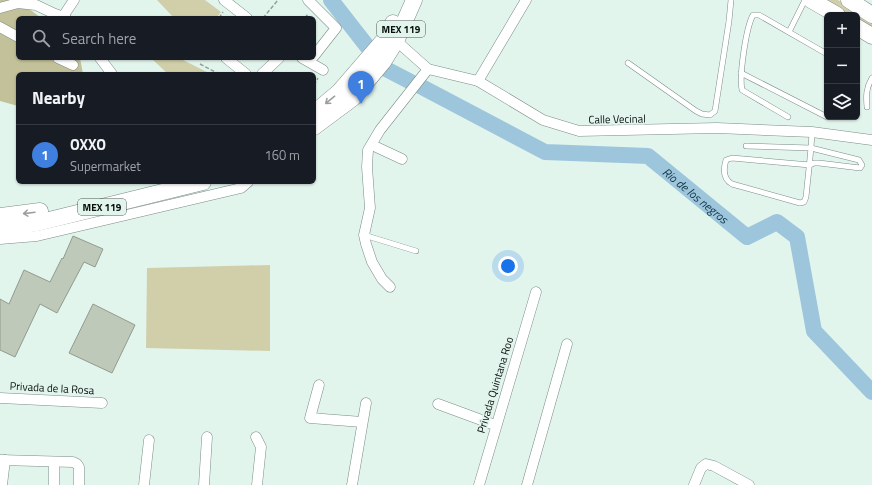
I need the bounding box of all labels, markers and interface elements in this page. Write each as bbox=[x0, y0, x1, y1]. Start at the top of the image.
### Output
map controls bbox=[824, 12, 860, 120]
button: + bbox=[824, 12, 860, 48]
search box bbox=[16, 16, 316, 60]
road number: MEX 119 bbox=[377, 21, 425, 37]
icon: search bbox=[30, 27, 52, 49]
text: Search here bbox=[62, 27, 136, 50]
button: − bbox=[824, 48, 860, 84]
pin: 1 bbox=[348, 71, 374, 104]
button: layers bbox=[824, 84, 860, 120]
text: Nearby bbox=[32, 85, 85, 111]
one-way arrow bbox=[324, 95, 335, 104]
street label: Calle Vecinal bbox=[588, 111, 646, 127]
text: OXXO bbox=[70, 133, 106, 156]
text: 1 bbox=[41, 145, 49, 165]
text: 160 m bbox=[264, 145, 300, 165]
text: Supermarket bbox=[70, 156, 141, 176]
water label: Rio de los negros bbox=[659, 162, 733, 228]
road number: MEX 119 bbox=[78, 199, 126, 215]
one-way arrow bbox=[23, 209, 36, 217]
your location bbox=[498, 256, 518, 276]
street label: Privada Quintana Roo bbox=[473, 335, 517, 435]
street label: Privada de la Rosa bbox=[9, 378, 95, 398]

